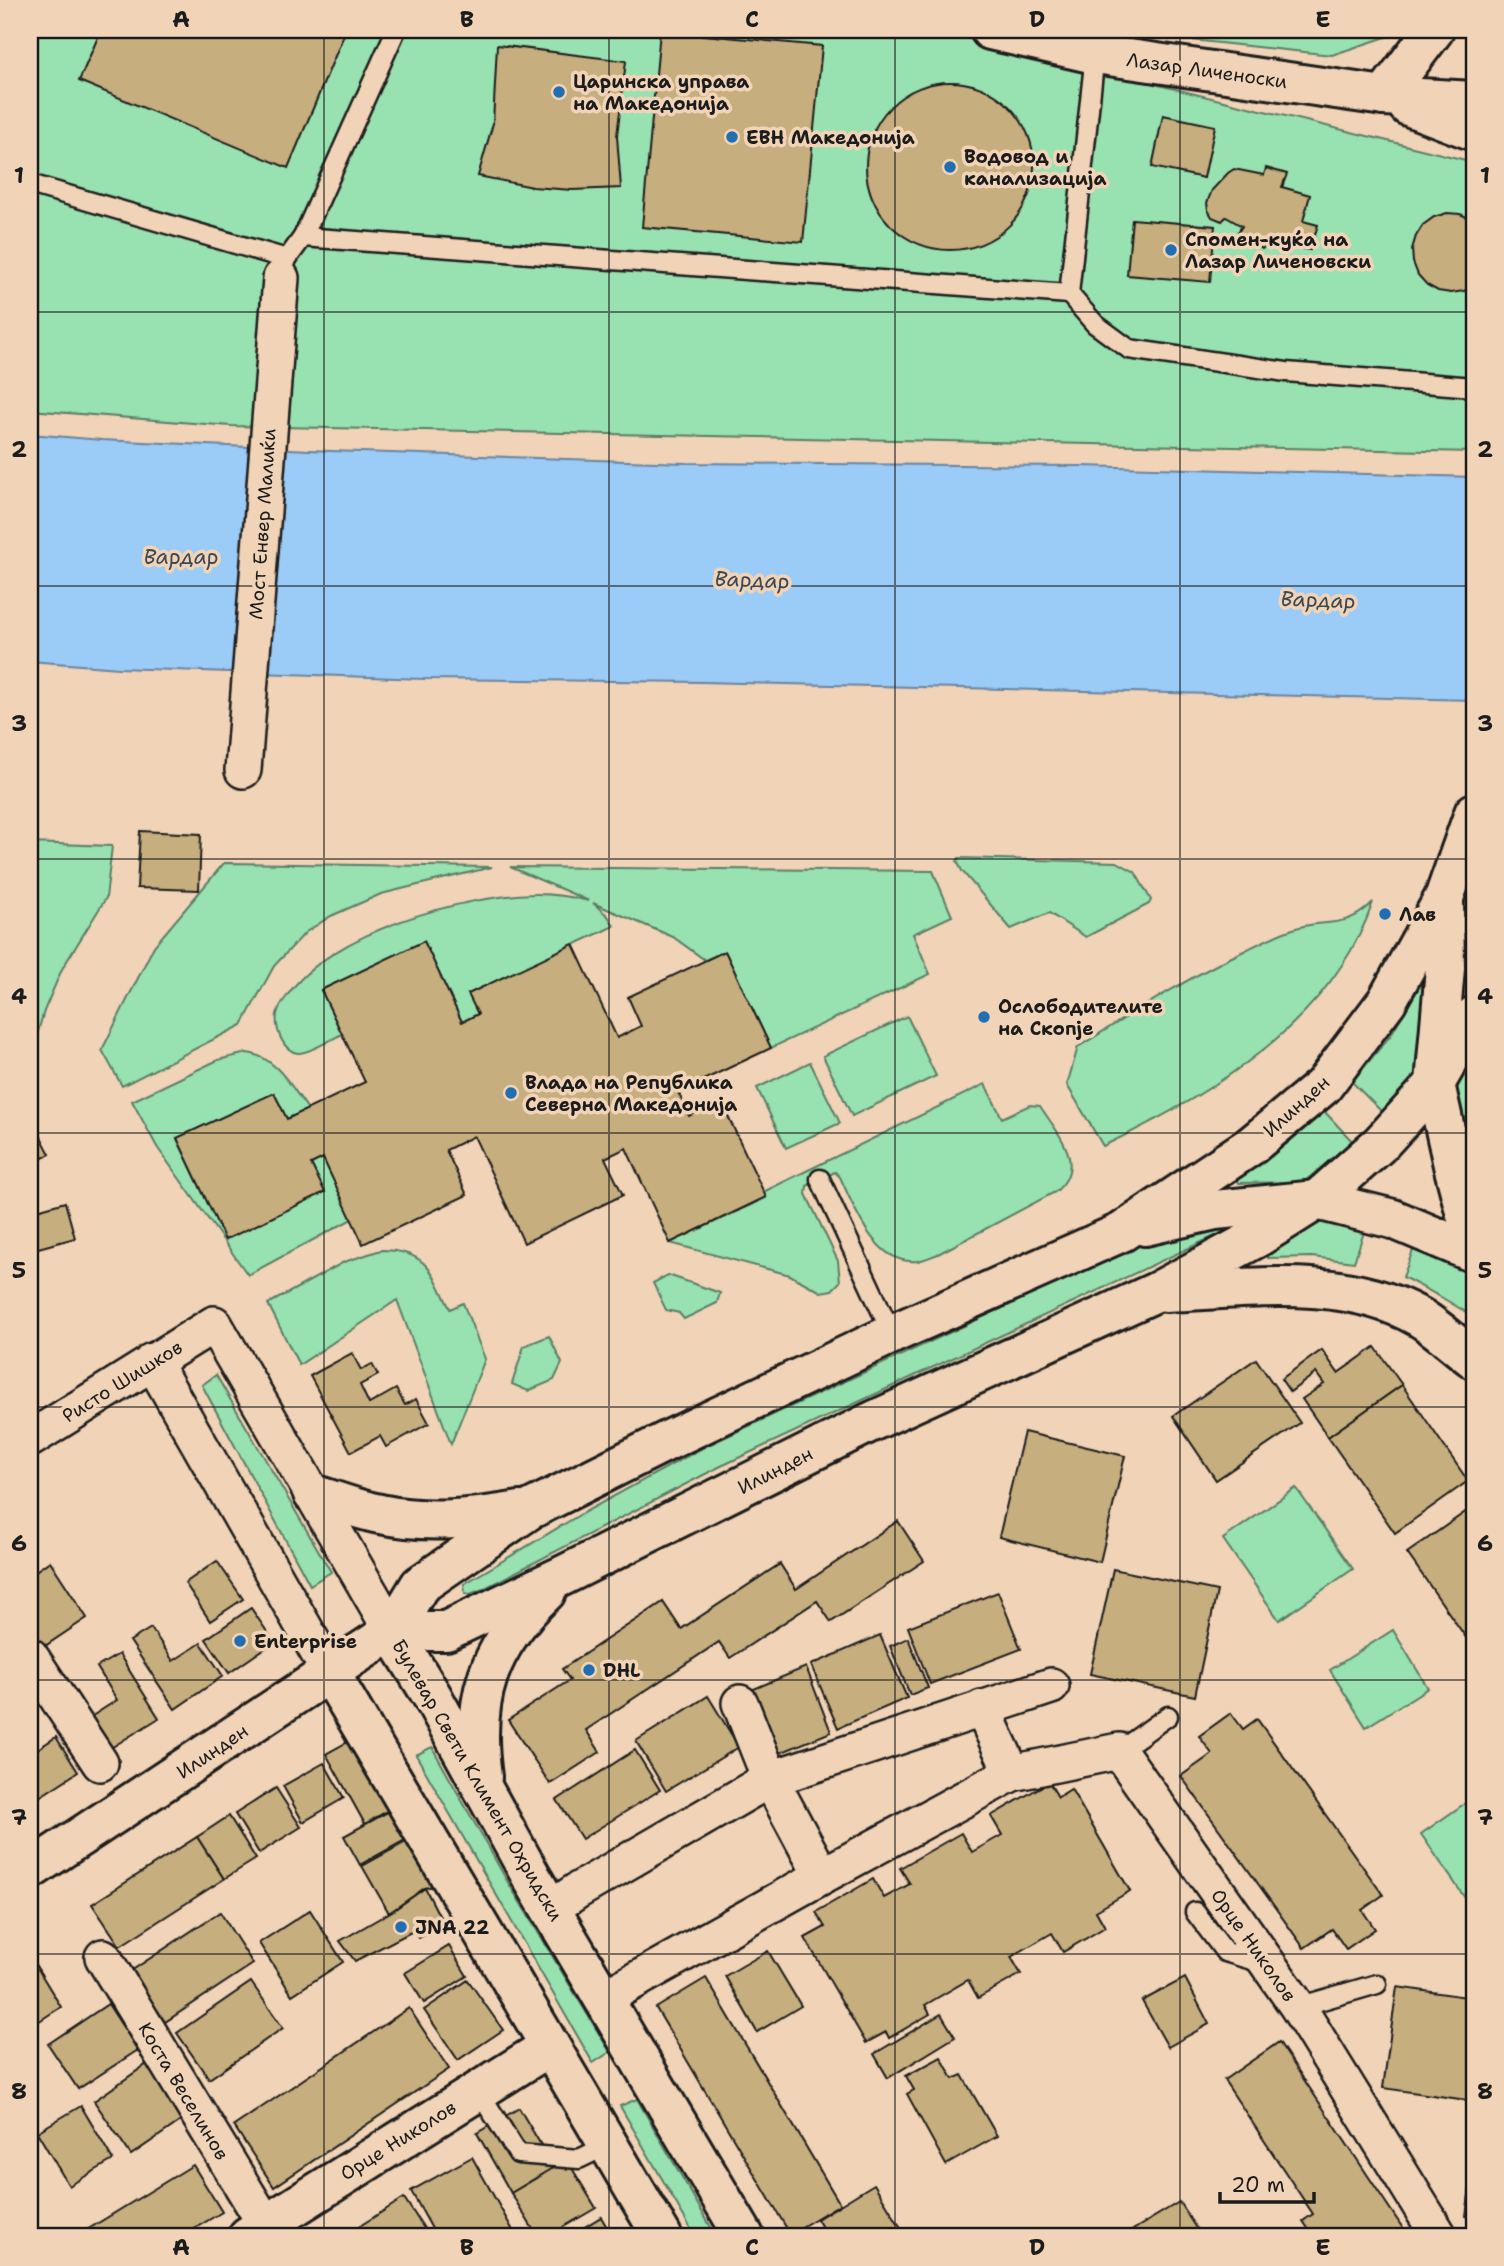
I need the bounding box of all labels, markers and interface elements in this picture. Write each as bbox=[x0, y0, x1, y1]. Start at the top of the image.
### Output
text: A bbox=[172, 4, 190, 34]
text: B bbox=[460, 4, 474, 34]
text: C bbox=[745, 4, 759, 34]
text: D bbox=[1029, 4, 1045, 34]
text: E bbox=[1315, 4, 1331, 34]
street label: Лазар Личеноски bbox=[1125, 47, 1289, 94]
place label: Царинска управа на Македонија bbox=[573, 69, 749, 116]
marker: Царинска управа на Македонија bbox=[551, 84, 567, 100]
place label: ЕВН Македонија bbox=[746, 125, 915, 150]
marker: ЕВН Македонија bbox=[724, 129, 740, 145]
place label: Водовод и канализација bbox=[964, 144, 1106, 191]
marker: Водовод и канализација bbox=[942, 159, 958, 175]
text: 1 bbox=[14, 160, 24, 190]
text: 1 bbox=[1480, 160, 1490, 190]
place label: Спомен-куќа на Лазар Личеновски bbox=[1185, 227, 1371, 274]
marker: Спомен-куќа на Лазар Личеновски bbox=[1163, 242, 1179, 258]
street label: Мост Енвер Малиќи bbox=[243, 428, 282, 620]
text: 2 bbox=[11, 434, 27, 464]
text: 2 bbox=[1477, 434, 1493, 464]
water label: Вардар bbox=[143, 543, 219, 571]
water label: Вардар bbox=[714, 565, 790, 595]
water label: Вардар bbox=[1280, 585, 1356, 615]
text: 3 bbox=[11, 708, 27, 738]
text: 3 bbox=[1477, 708, 1493, 738]
place label: Лав bbox=[1399, 902, 1436, 927]
marker: Лав bbox=[1377, 906, 1393, 922]
text: 4 bbox=[11, 981, 27, 1011]
text: 4 bbox=[1477, 981, 1493, 1011]
place label: Ослободителите на Скопје bbox=[998, 994, 1163, 1041]
marker: Ослободителите на Скопје bbox=[976, 1009, 992, 1025]
place label: Влада на Република Северна Македонија bbox=[525, 1070, 737, 1117]
street label: Илинден bbox=[1258, 1070, 1335, 1143]
marker: Влада на Република Северна Македонија bbox=[503, 1085, 519, 1101]
text: 5 bbox=[12, 1255, 26, 1285]
text: 5 bbox=[1478, 1255, 1492, 1285]
street label: Ристо Шишков bbox=[57, 1334, 187, 1428]
street label: Илинден bbox=[733, 1441, 817, 1500]
text: 6 bbox=[11, 1528, 27, 1558]
text: 6 bbox=[1477, 1528, 1493, 1558]
place label: Enterprise bbox=[254, 1629, 357, 1654]
marker: Enterprise bbox=[232, 1633, 248, 1649]
street label: Булевар Свети Климент Охридски bbox=[386, 1635, 569, 1926]
place label: DHL bbox=[603, 1658, 640, 1683]
marker: DHL bbox=[581, 1662, 597, 1678]
street label: Илинден bbox=[172, 1718, 253, 1784]
text: 7 bbox=[11, 1802, 27, 1832]
text: 7 bbox=[1477, 1802, 1493, 1832]
street label: Орце Николов bbox=[1205, 1884, 1302, 2007]
place label: JNA 22 bbox=[415, 1915, 489, 1940]
marker: JNA 22 bbox=[393, 1919, 409, 1935]
street label: Коста Веселинов bbox=[133, 2018, 235, 2165]
text: 8 bbox=[11, 2076, 27, 2106]
text: 8 bbox=[1477, 2076, 1493, 2106]
street label: Орце Николов bbox=[335, 2095, 461, 2186]
scale bar bbox=[1220, 2161, 1315, 2205]
text: 20 m bbox=[1231, 2171, 1285, 2199]
text: A bbox=[172, 2232, 190, 2262]
text: B bbox=[460, 2232, 474, 2262]
text: C bbox=[745, 2232, 759, 2262]
text: D bbox=[1029, 2232, 1045, 2262]
text: E bbox=[1315, 2232, 1331, 2262]

